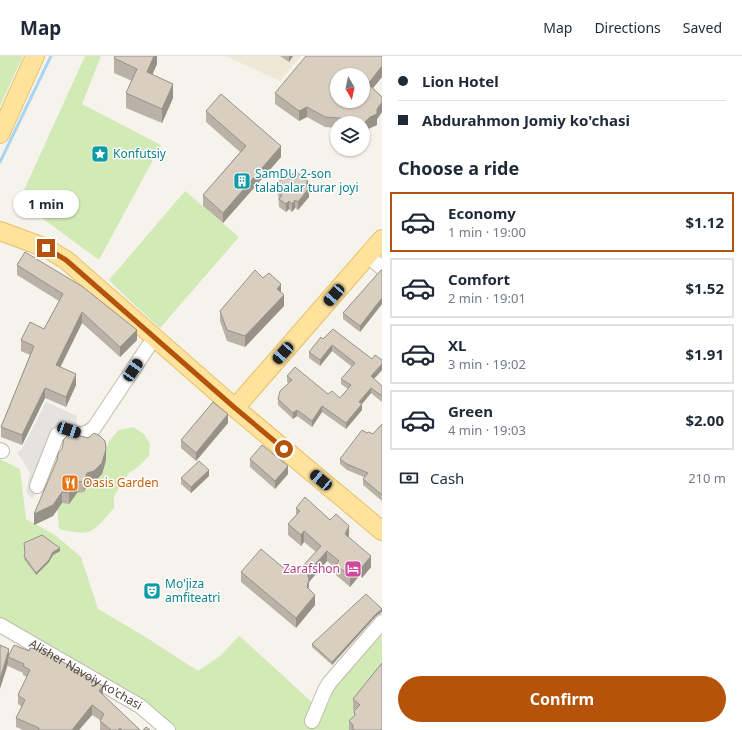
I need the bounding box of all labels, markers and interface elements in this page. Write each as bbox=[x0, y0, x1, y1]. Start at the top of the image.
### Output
text: Map bbox=[20, 15, 61, 41]
text: Map bbox=[543, 18, 572, 37]
text: Directions bbox=[594, 18, 661, 37]
text: Saved bbox=[683, 18, 722, 37]
north arrow bbox=[330, 68, 370, 108]
map controls bbox=[330, 68, 370, 156]
text: Lion Hotel bbox=[422, 71, 499, 91]
text: Abdurahmon Jomiy ko'chasi bbox=[422, 110, 630, 130]
button: layers bbox=[330, 116, 370, 156]
place icon: Konfutsiy bbox=[90, 144, 110, 164]
place label: Konfutsiy bbox=[113, 145, 167, 162]
text: Choose a ride bbox=[398, 156, 519, 180]
place label: SamDU 2-son talabalar turar joyi bbox=[255, 165, 359, 196]
building icon: SamDU 2-son talabalar turar joyi bbox=[232, 171, 252, 191]
callout: 1 min bbox=[13, 190, 79, 218]
text: 1 min bbox=[28, 195, 64, 213]
text: Economy bbox=[448, 203, 516, 223]
icon: car bbox=[400, 204, 436, 240]
text: $1.12 bbox=[685, 212, 724, 232]
text: 1 min · 19:00 bbox=[448, 223, 526, 241]
route end bbox=[37, 239, 55, 257]
text: Comfort bbox=[448, 269, 510, 289]
icon: car bbox=[400, 270, 436, 306]
text: $1.52 bbox=[685, 278, 724, 298]
car bbox=[322, 282, 346, 308]
text: 2 min · 19:01 bbox=[448, 289, 526, 307]
text: XL bbox=[448, 335, 466, 355]
icon: car bbox=[400, 336, 436, 372]
car bbox=[271, 340, 295, 366]
text: $1.91 bbox=[685, 344, 724, 364]
text: 3 min · 19:02 bbox=[448, 355, 526, 373]
car bbox=[121, 357, 145, 383]
text: Green bbox=[448, 401, 493, 421]
icon: car bbox=[400, 402, 436, 438]
text: $2.00 bbox=[685, 410, 724, 430]
car bbox=[56, 421, 82, 439]
text: 4 min · 19:03 bbox=[448, 421, 526, 439]
route start bbox=[275, 440, 293, 458]
icon: cash bbox=[398, 467, 420, 489]
car bbox=[308, 468, 334, 492]
text: Cash bbox=[430, 468, 464, 488]
text: 210 m bbox=[688, 469, 726, 487]
restaurant icon: Oasis Garden bbox=[60, 473, 80, 493]
place label: Oasis Garden bbox=[83, 474, 159, 491]
hotel icon: Zarafshon bbox=[343, 559, 363, 579]
place label: Zarafshon bbox=[283, 560, 340, 577]
place label: Mo'jiza amfiteatri bbox=[165, 575, 220, 606]
theatre icon: Mo'jiza amfiteatri bbox=[142, 581, 162, 601]
street label: Alisher Navoiy ko'chasi bbox=[26, 635, 146, 714]
button: Confirm bbox=[398, 676, 726, 722]

